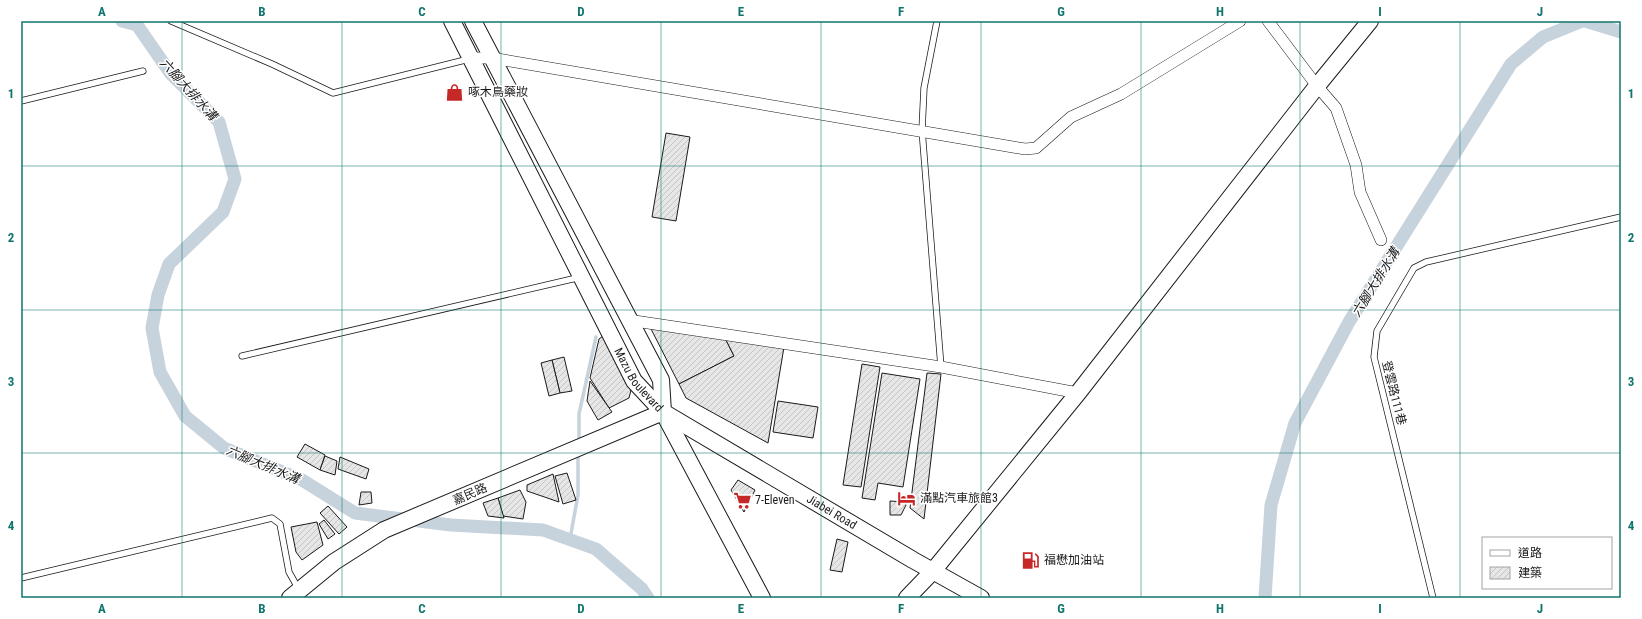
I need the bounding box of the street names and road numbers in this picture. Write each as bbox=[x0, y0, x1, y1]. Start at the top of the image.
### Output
street label: Mazu Boulevard bbox=[611, 345, 666, 415]
street label: 登雲路111巷 bbox=[1379, 359, 1409, 427]
street label: 嘉民路 bbox=[451, 481, 489, 507]
street label: Jiabei Road bbox=[804, 492, 859, 532]

